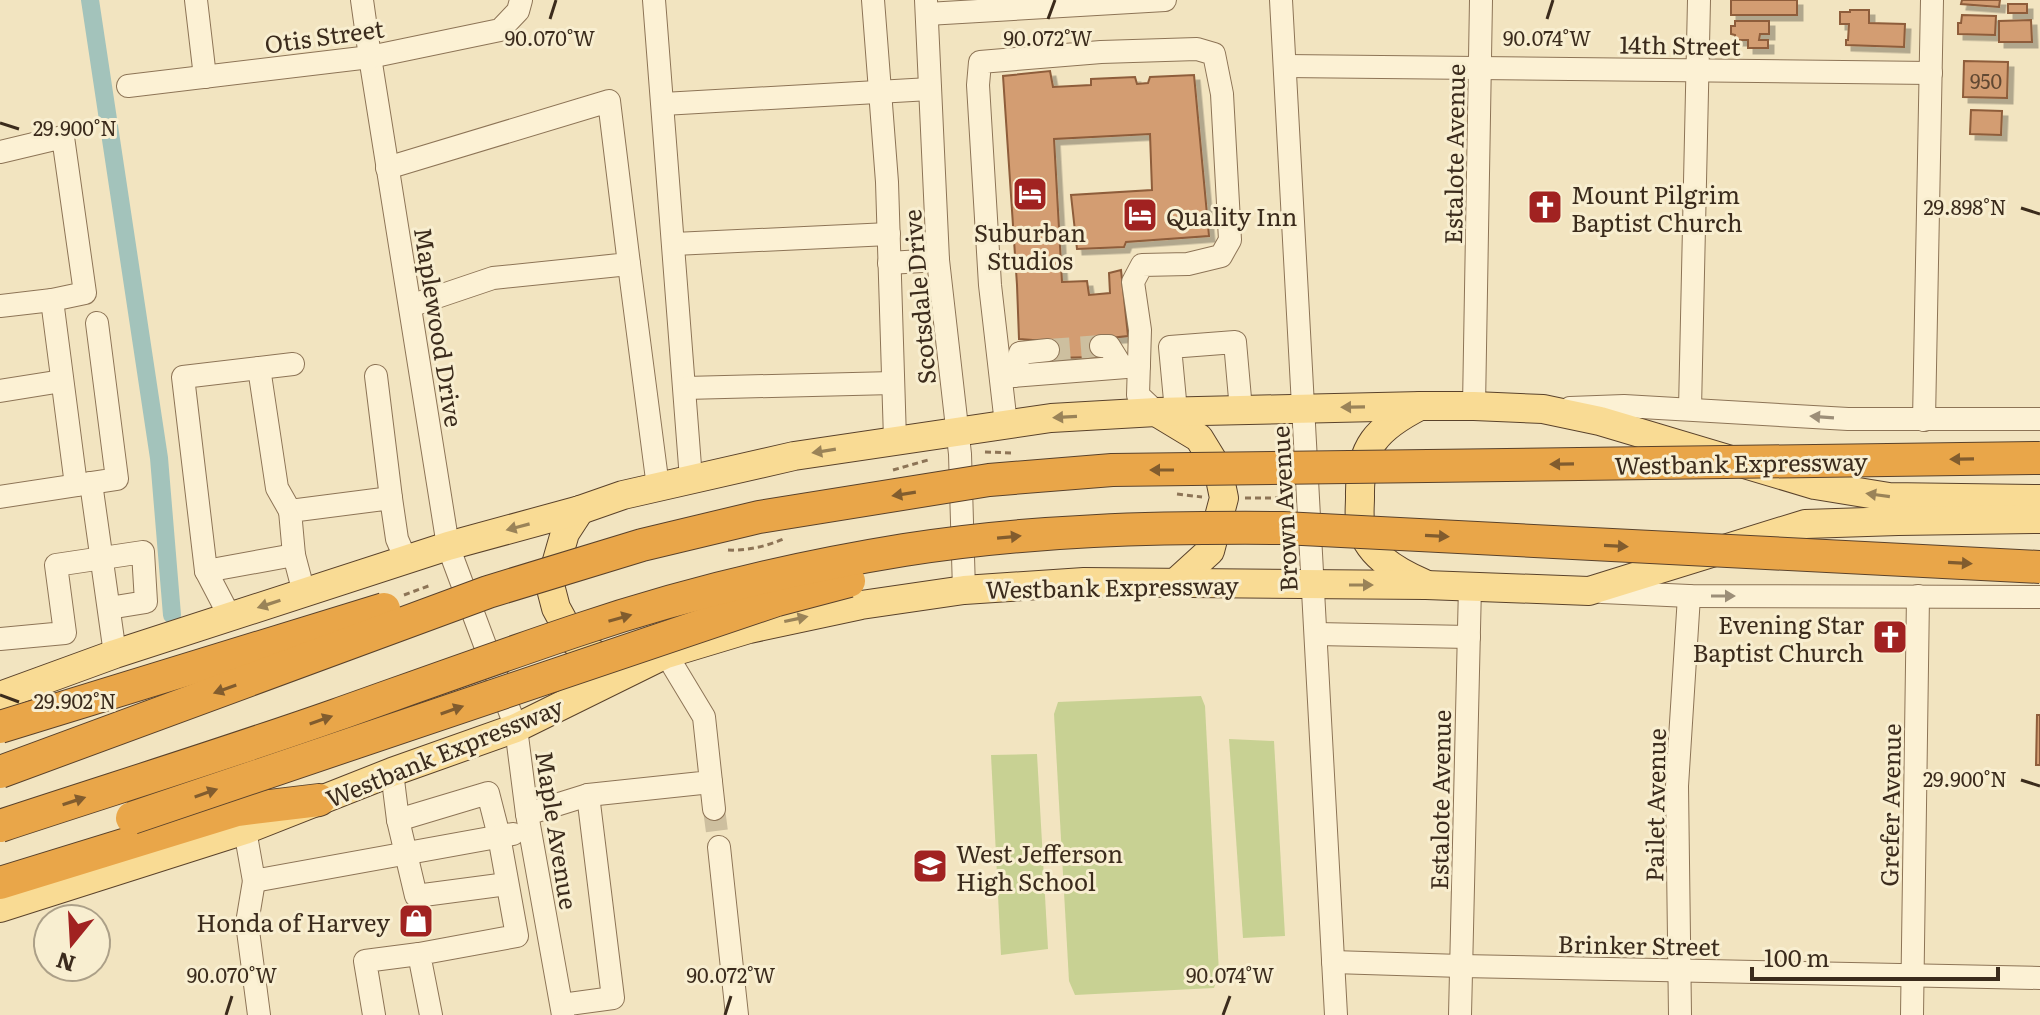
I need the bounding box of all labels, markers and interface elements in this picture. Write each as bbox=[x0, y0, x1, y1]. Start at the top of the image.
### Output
street label: Otis Street bbox=[262, 9, 386, 61]
text: 90.070°W bbox=[505, 22, 595, 52]
text: 90.072°W bbox=[1004, 22, 1093, 52]
text: 90.074°W bbox=[1503, 22, 1591, 52]
street label: 14th Street bbox=[1619, 25, 1741, 63]
street label: Estalote Avenue bbox=[1434, 63, 1472, 245]
house number: 950 bbox=[1970, 65, 2002, 95]
text: 29.900°N bbox=[33, 112, 117, 142]
hotel icon: Suburban Studios bbox=[1011, 175, 1049, 213]
place label: Mount Pilgrim Baptist Church bbox=[1571, 176, 1743, 239]
church icon: Mount Pilgrim Baptist Church bbox=[1526, 188, 1564, 226]
text: 29.898°N bbox=[1923, 191, 2007, 221]
hotel icon: Quality Inn bbox=[1121, 196, 1159, 234]
place label: Quality Inn bbox=[1166, 198, 1297, 233]
street label: Scotsdale Drive bbox=[893, 208, 943, 386]
place label: Suburban Studios bbox=[974, 214, 1086, 277]
street label: Maplewood Drive bbox=[407, 225, 473, 429]
one-way arrow bbox=[1340, 401, 1365, 413]
one-way arrow bbox=[1809, 410, 1834, 423]
one-way arrow bbox=[1052, 411, 1077, 424]
street label: Brown Avenue bbox=[1261, 425, 1305, 593]
street label: Westbank Expressway bbox=[1614, 442, 1868, 482]
one-way arrow bbox=[811, 445, 836, 458]
one-way arrow bbox=[1949, 453, 1974, 465]
one-way arrow bbox=[1549, 458, 1574, 471]
one-way arrow bbox=[1149, 464, 1174, 476]
one-way arrow bbox=[891, 488, 916, 501]
one-way arrow bbox=[1865, 488, 1890, 501]
one-way arrow bbox=[505, 522, 530, 534]
one-way arrow bbox=[997, 530, 1022, 543]
one-way arrow bbox=[1425, 530, 1450, 543]
one-way arrow bbox=[1604, 539, 1629, 552]
one-way arrow bbox=[1948, 557, 1973, 570]
street label: Westbank Expressway bbox=[985, 566, 1239, 606]
one-way arrow bbox=[1349, 579, 1374, 591]
one-way arrow bbox=[1711, 590, 1736, 602]
one-way arrow bbox=[257, 599, 281, 611]
place label: Evening Star Baptist Church bbox=[1692, 606, 1865, 669]
one-way arrow bbox=[608, 611, 632, 624]
one-way arrow bbox=[784, 612, 809, 625]
church icon: Evening Star Baptist Church bbox=[1871, 618, 1909, 656]
one-way arrow bbox=[213, 683, 237, 696]
text: 29.902°N bbox=[34, 685, 116, 715]
street label: Westbank Expressway bbox=[320, 687, 568, 815]
one-way arrow bbox=[441, 703, 465, 715]
street label: Estalote Avenue bbox=[1420, 709, 1458, 891]
one-way arrow bbox=[309, 714, 333, 726]
street label: Grefer Avenue bbox=[1870, 723, 1908, 887]
street label: Pailet Avenue bbox=[1635, 728, 1673, 882]
street label: Maple Avenue bbox=[528, 748, 588, 912]
text: 29.900°N bbox=[1923, 763, 2007, 793]
one-way arrow bbox=[194, 786, 218, 799]
one-way arrow bbox=[62, 795, 86, 807]
place label: West Jefferson High School bbox=[956, 835, 1123, 898]
school or university icon: West Jefferson High School bbox=[911, 847, 949, 885]
shop icon: Honda of Harvey bbox=[397, 902, 435, 940]
north arrow bbox=[32, 903, 112, 983]
place label: Honda of Harvey bbox=[196, 904, 390, 939]
street label: Brinker Street bbox=[1557, 925, 1721, 963]
scale bar bbox=[1752, 931, 1998, 981]
text: 100 m bbox=[1764, 939, 1830, 974]
text: N bbox=[51, 945, 79, 982]
text: 90.070°W bbox=[187, 959, 277, 989]
text: 90.072°W bbox=[687, 959, 776, 989]
text: 90.074°W bbox=[1186, 959, 1274, 989]

